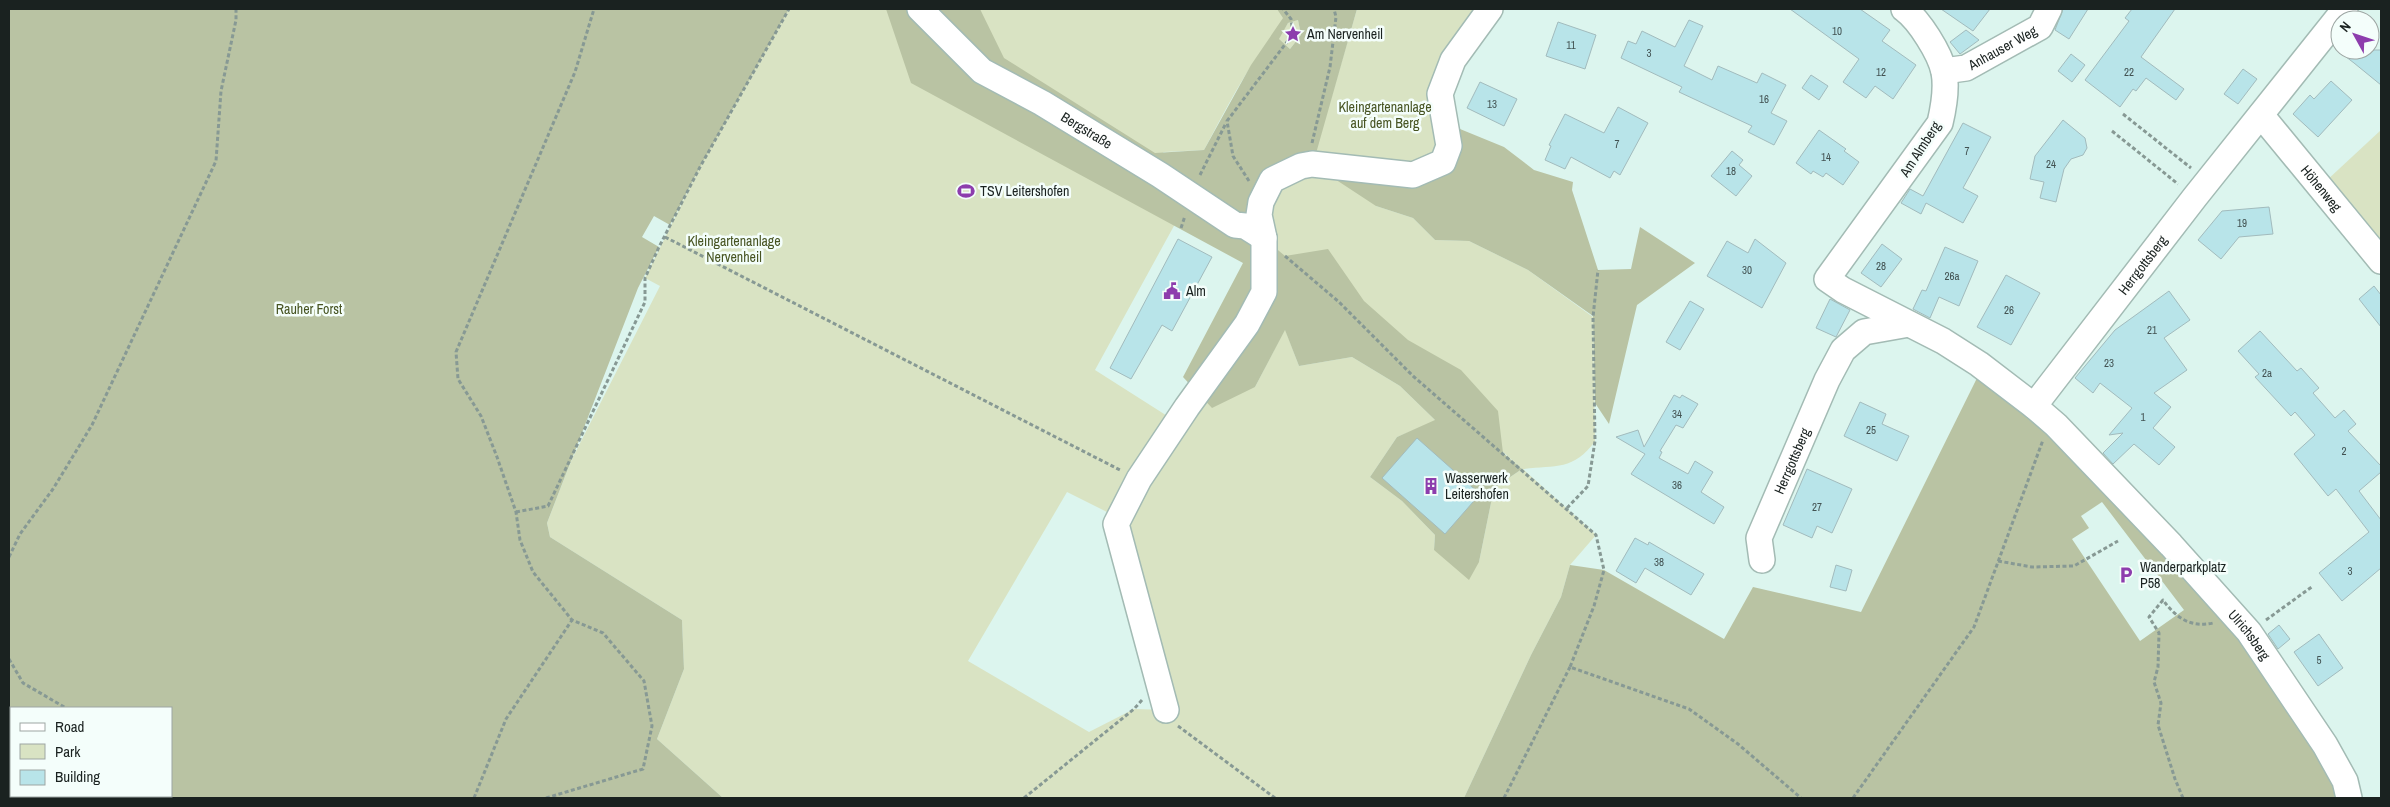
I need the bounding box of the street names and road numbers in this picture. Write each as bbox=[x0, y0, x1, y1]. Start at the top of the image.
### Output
street label: Anhauser Weg bbox=[1964, 21, 2041, 74]
street label: Bergstraße bbox=[1058, 108, 1116, 153]
street label: Am Almberg bbox=[1895, 117, 1945, 181]
street label: Höhenweg bbox=[2297, 161, 2346, 216]
street label: Herrgottsberg bbox=[2114, 231, 2172, 298]
street label: Herrgottsberg bbox=[1770, 425, 1815, 497]
street label: Ulrichsberg bbox=[2224, 606, 2275, 664]

